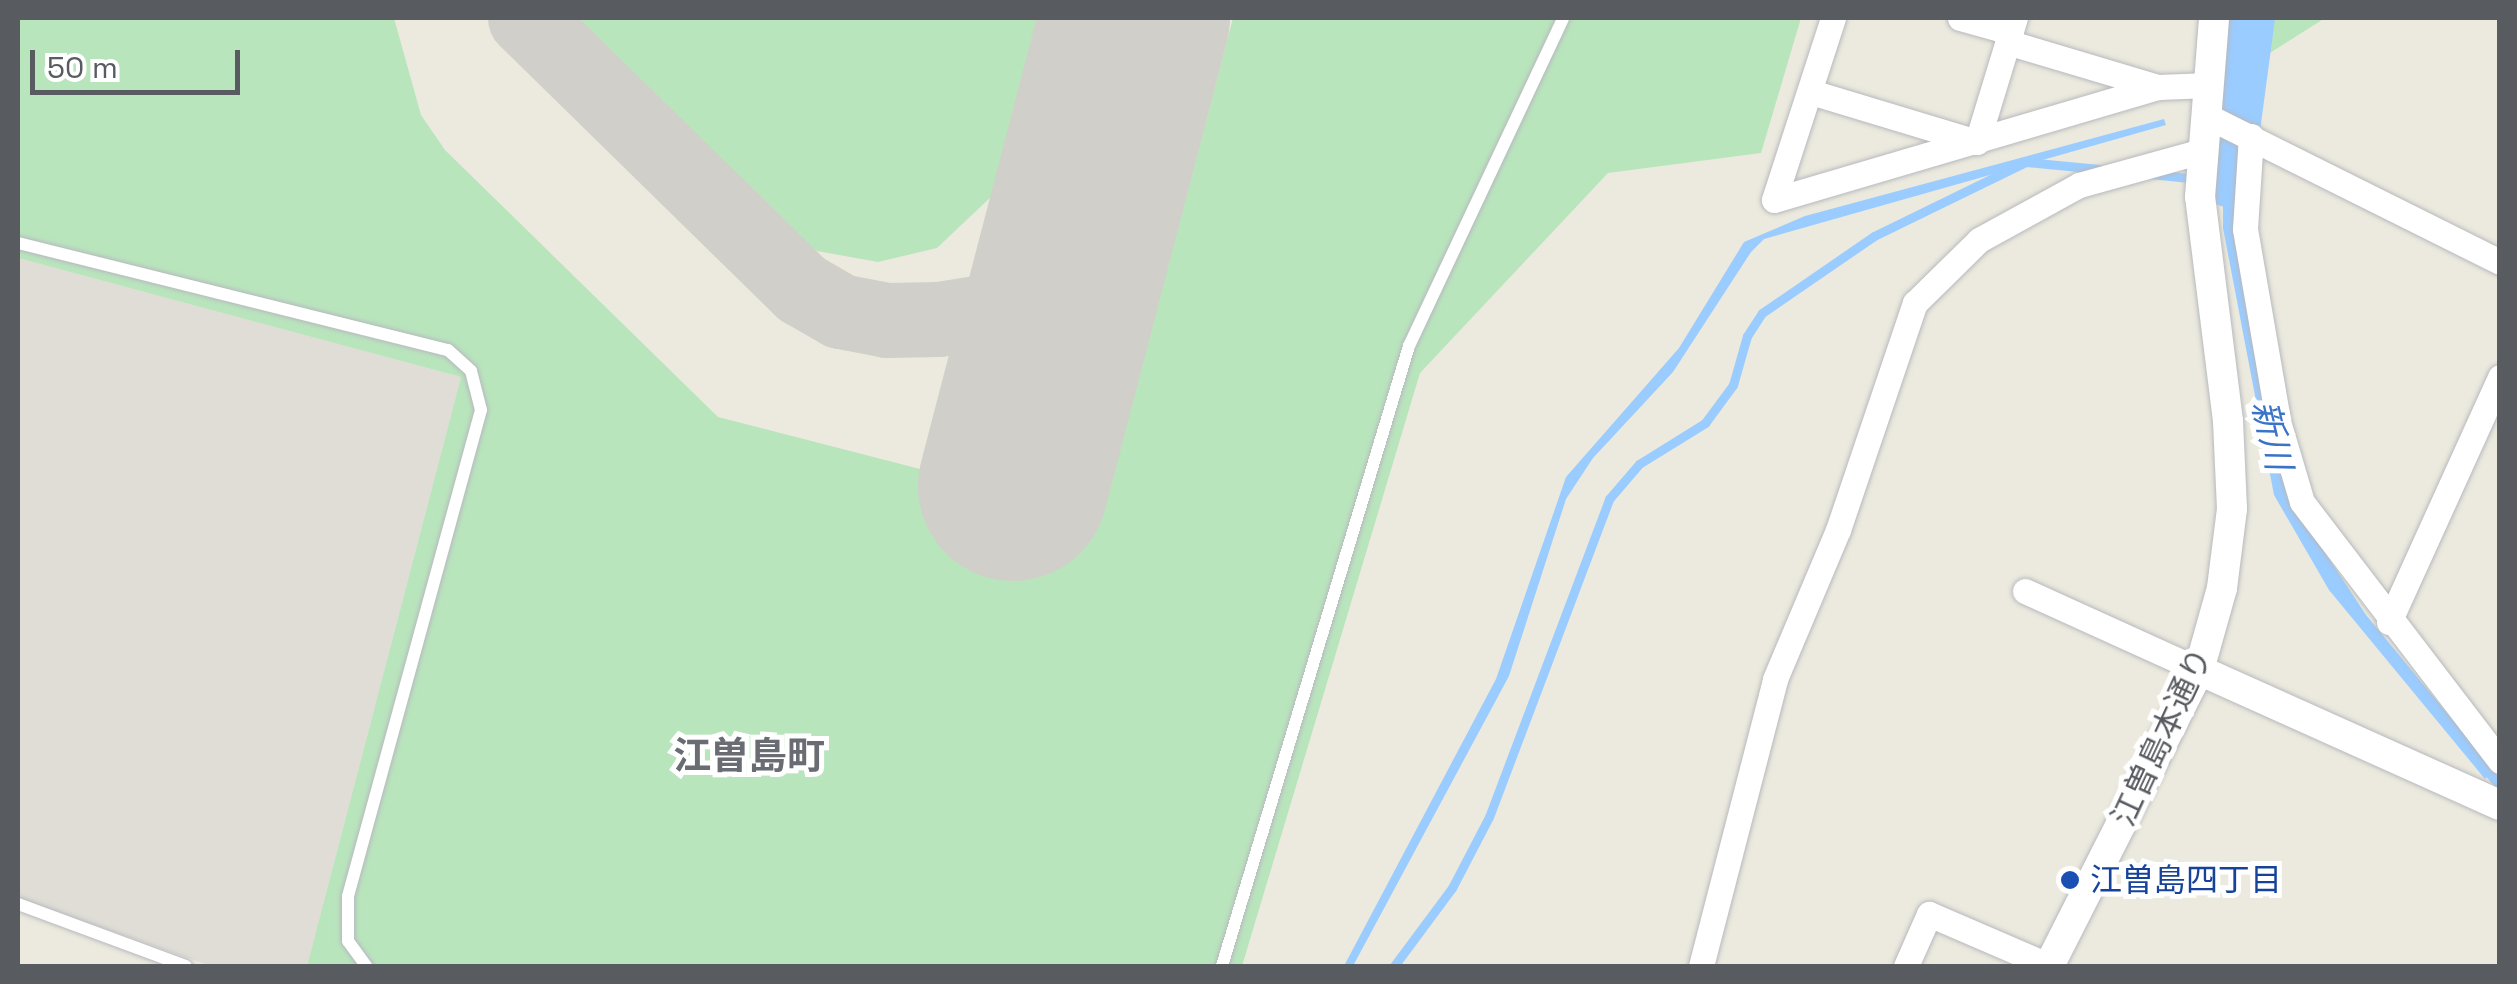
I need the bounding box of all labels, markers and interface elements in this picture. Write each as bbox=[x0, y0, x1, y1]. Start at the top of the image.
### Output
scale bar bbox=[35, 30, 245, 92]
text: 50 m bbox=[47, 48, 118, 87]
water label: 新川 bbox=[2244, 396, 2300, 474]
street label: 江曽島本通り bbox=[2104, 642, 2220, 832]
district label: 江曽島町 bbox=[673, 734, 825, 780]
place label: 江曽島四丁目 bbox=[2090, 861, 2282, 899]
marker: 江曽島四丁目 bbox=[2059, 869, 2081, 891]

